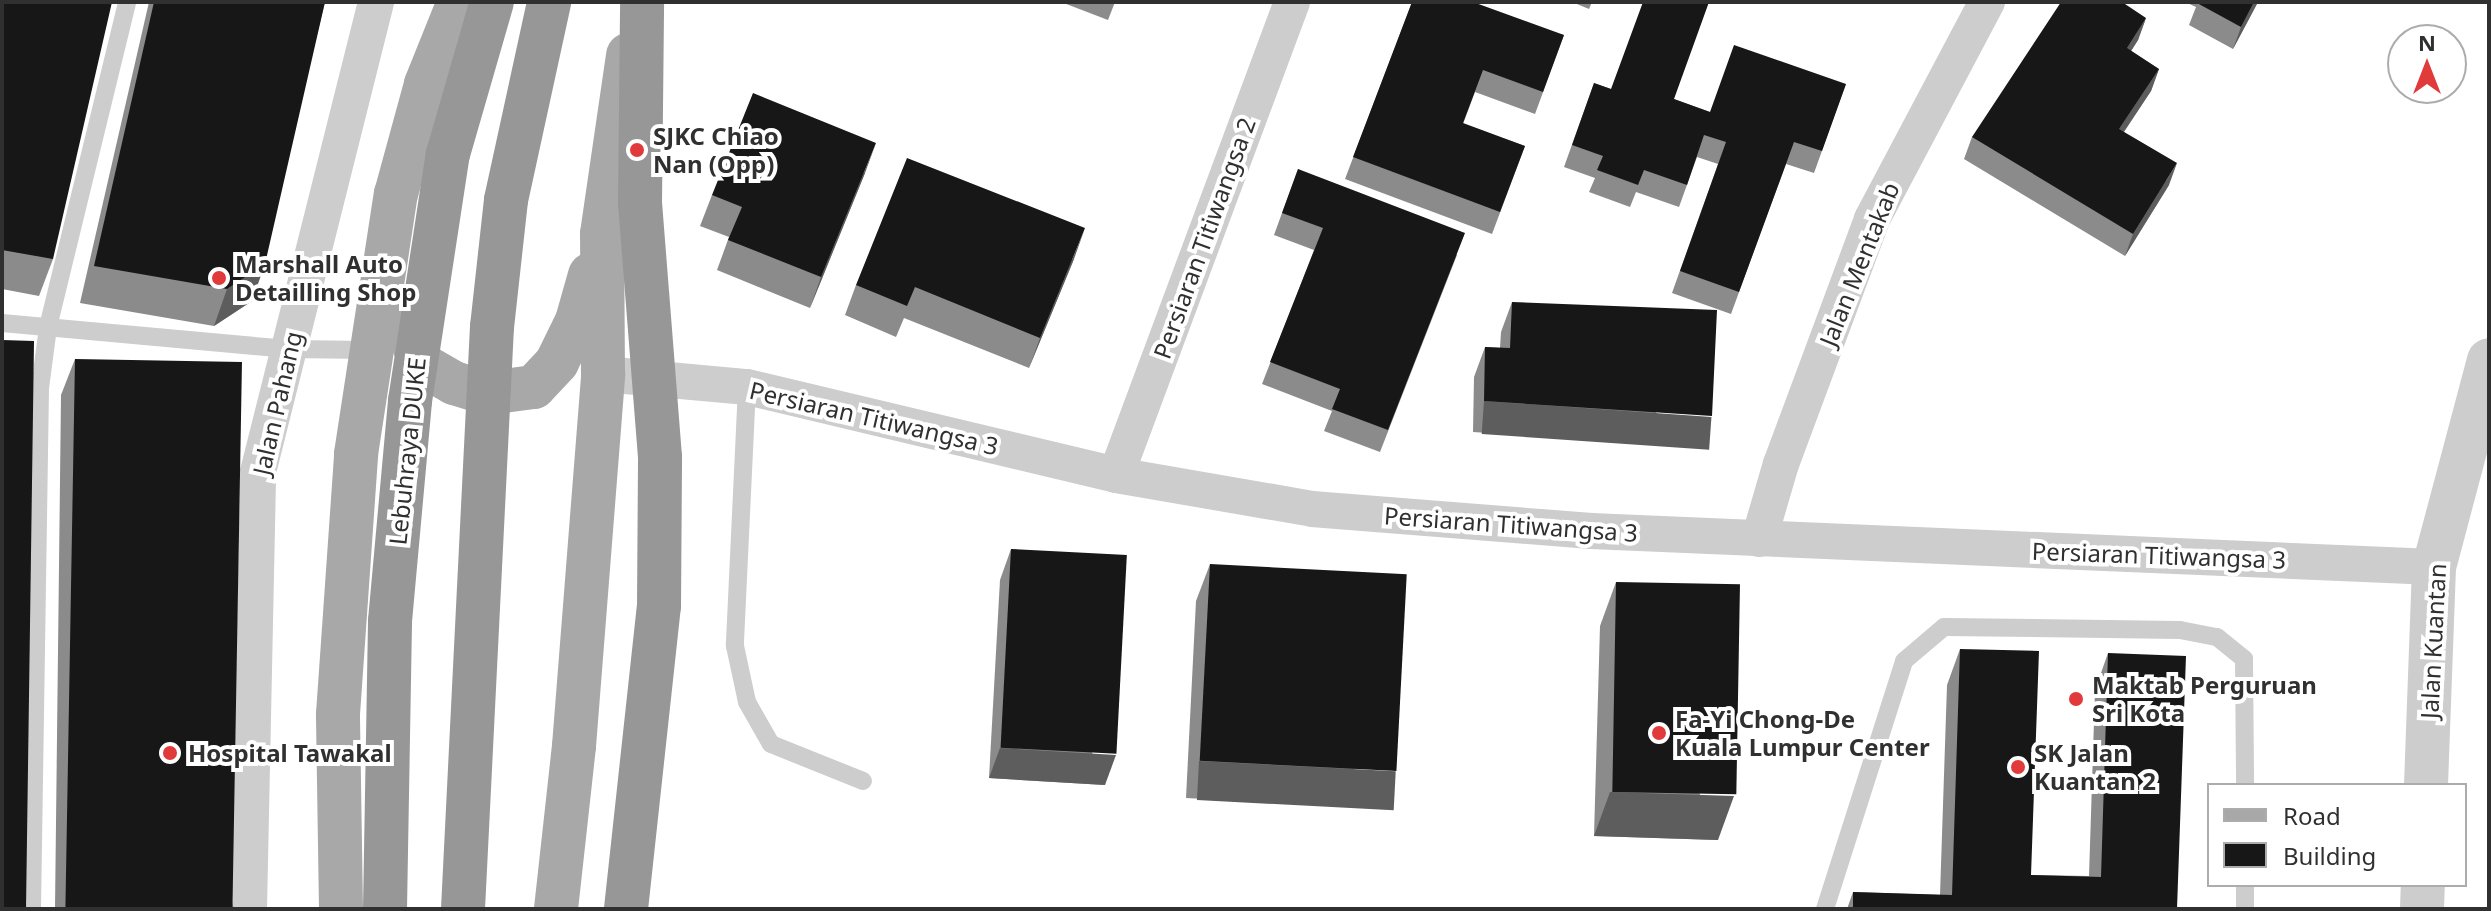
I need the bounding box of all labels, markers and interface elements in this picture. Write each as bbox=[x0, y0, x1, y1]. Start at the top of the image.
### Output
north arrow bbox=[2387, 24, 2467, 104]
text: N bbox=[2418, 27, 2436, 57]
street label: Persiaran Titiwangsa 2 bbox=[1147, 114, 1261, 362]
place label: SJKC Chiao Nan (Opp) bbox=[653, 122, 779, 178]
marker: SJKC Chiao Nan (Opp) bbox=[628, 141, 646, 159]
street label: Jalan Mentakab bbox=[1813, 178, 1905, 350]
place label: Marshall Auto Detailling Shop bbox=[235, 250, 416, 306]
marker: Marshall Auto Detailling Shop bbox=[210, 269, 228, 287]
street label: Jalan Pahang bbox=[246, 328, 308, 478]
street label: Lebuhraya DUKE bbox=[383, 356, 431, 546]
street label: Persiaran Titiwangsa 3 bbox=[747, 375, 1001, 461]
street label: Persiaran Titiwangsa 3 bbox=[1383, 501, 1639, 547]
street label: Persiaran Titiwangsa 3 bbox=[2031, 536, 2287, 574]
street label: Jalan Kuantan bbox=[2415, 563, 2451, 719]
place label: Maktab Perguruan Sri Kota bbox=[2092, 671, 2317, 727]
marker: Maktab Perguruan Sri Kota bbox=[2067, 690, 2085, 708]
place label: Fa-Yi Chong-De Kuala Lumpur Center bbox=[1675, 705, 1930, 761]
marker: Fa-Yi Chong-De Kuala Lumpur Center bbox=[1650, 724, 1668, 742]
place label: Hospital Tawakal bbox=[188, 739, 392, 767]
place label: SK Jalan Kuantan 2 bbox=[2034, 739, 2156, 795]
marker: Hospital Tawakal bbox=[159, 742, 181, 764]
marker: SK Jalan Kuantan 2 bbox=[2009, 758, 2027, 776]
legend bbox=[2207, 783, 2467, 887]
text: Road bbox=[2283, 799, 2341, 832]
text: Building bbox=[2283, 839, 2376, 872]

